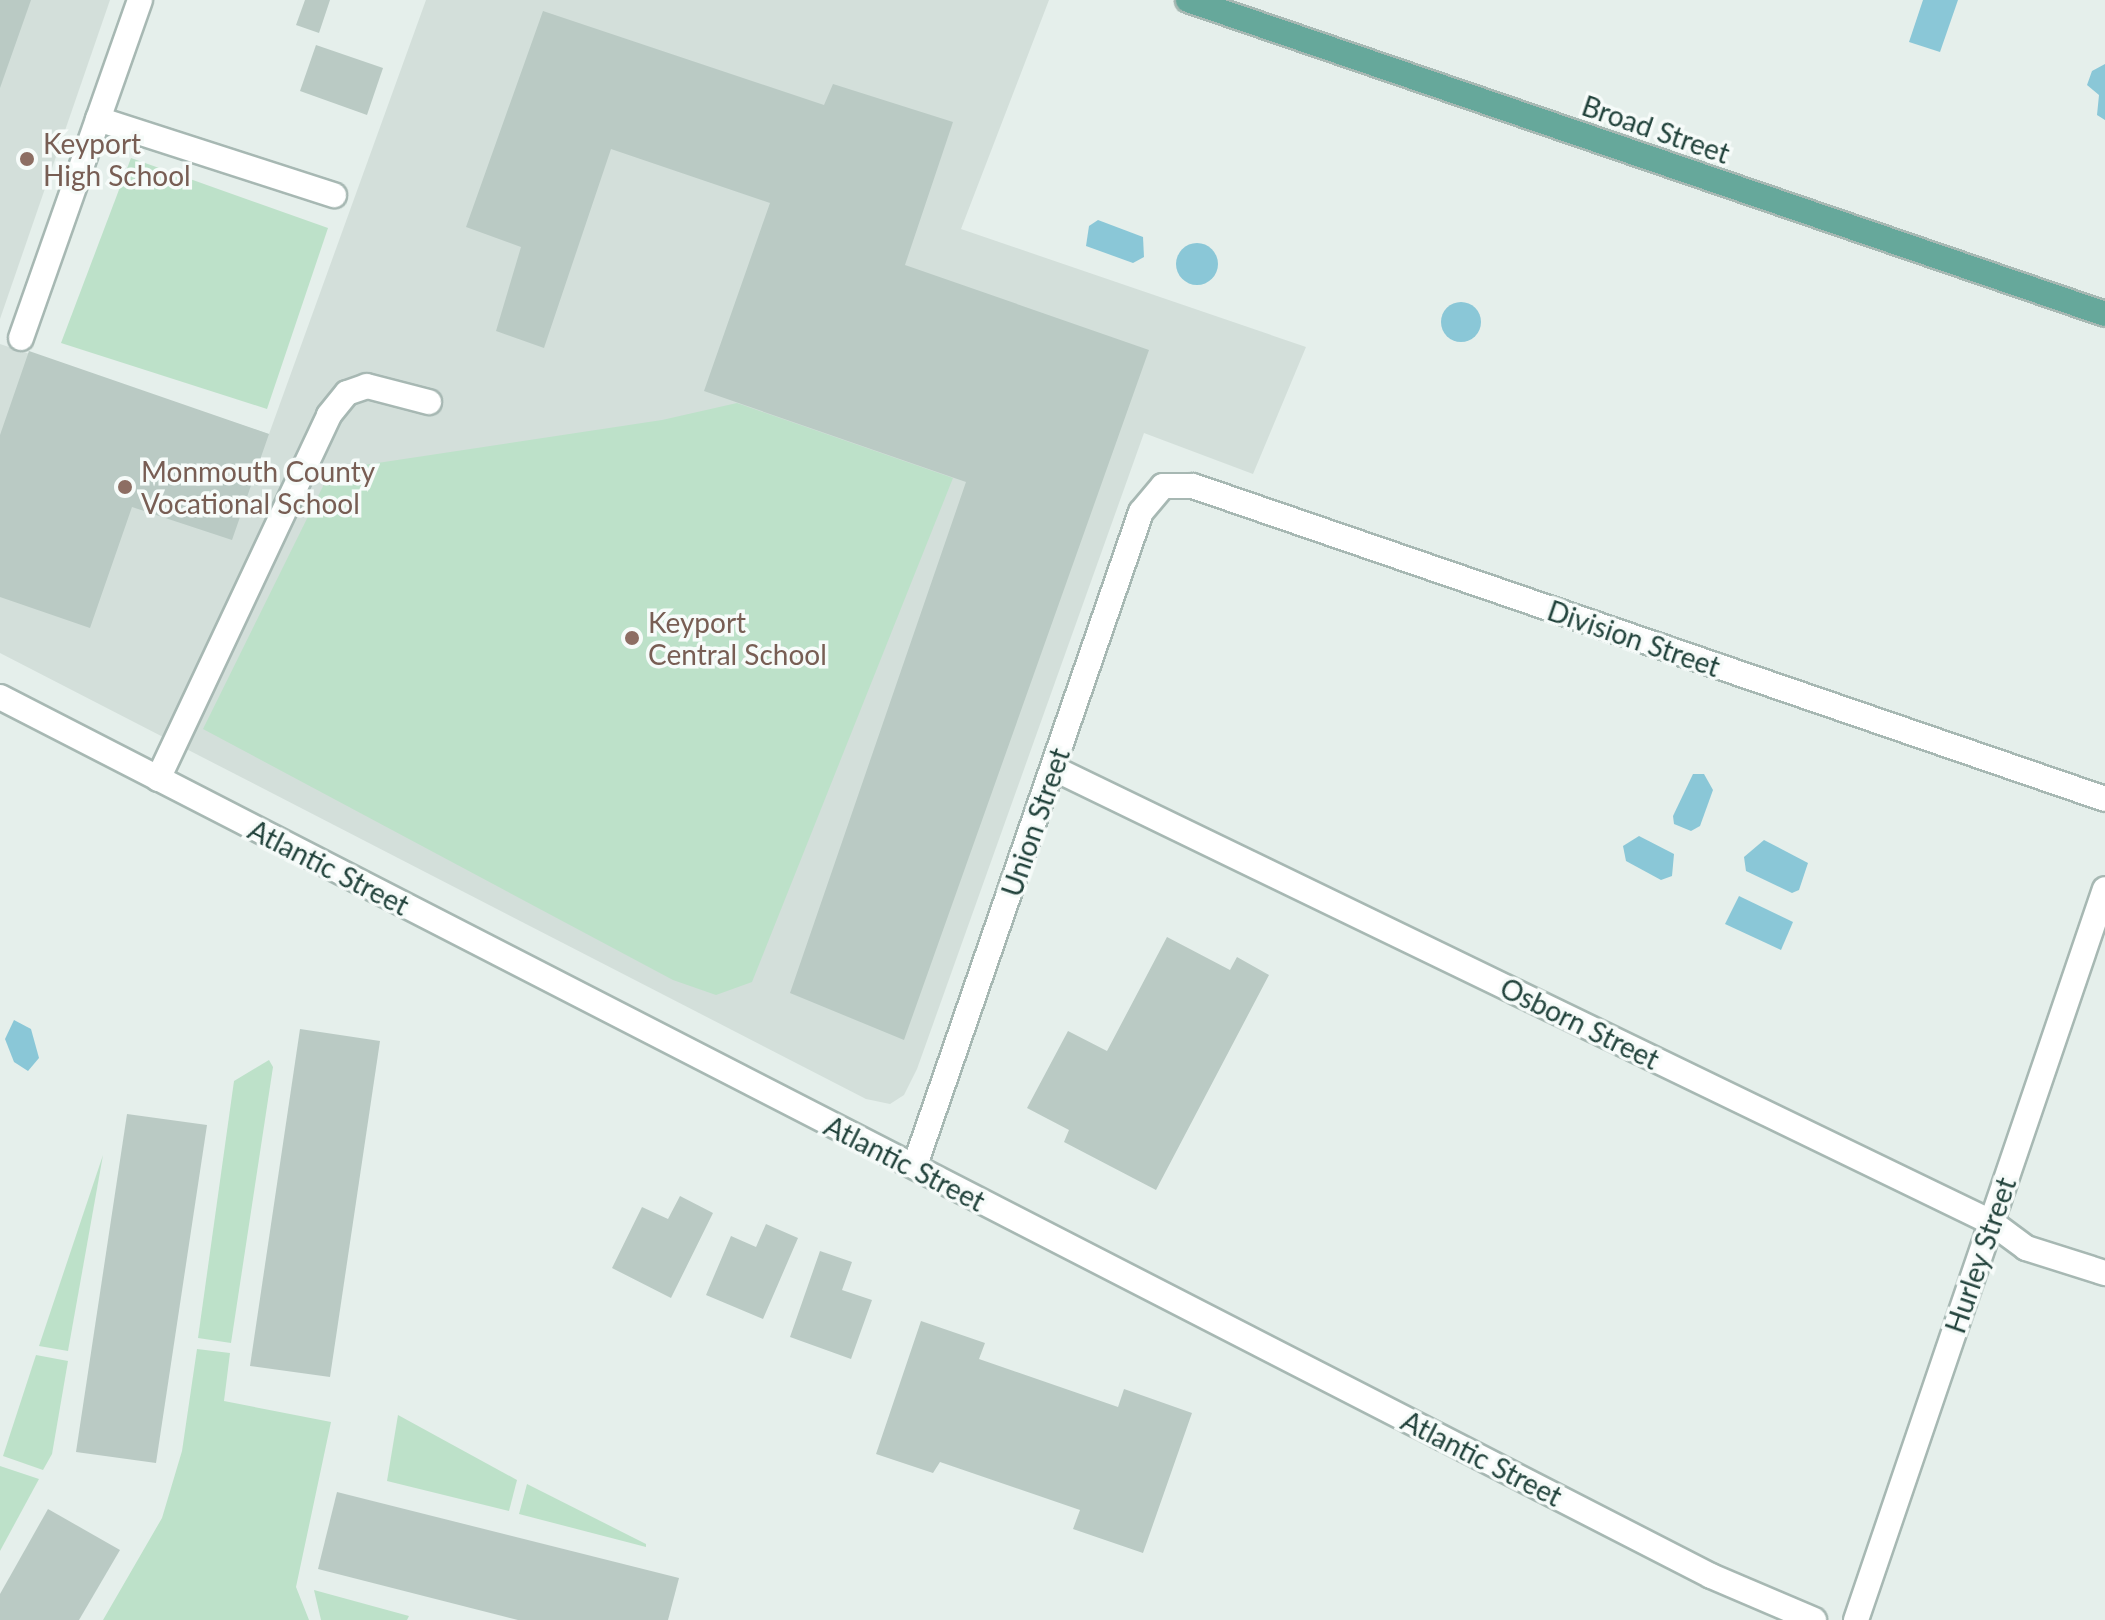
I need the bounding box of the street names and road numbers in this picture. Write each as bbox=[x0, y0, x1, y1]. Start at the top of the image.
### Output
street label: Broad Street bbox=[1578, 88, 1734, 170]
street label: Division Street bbox=[1543, 593, 1725, 683]
street label: Union Street bbox=[994, 743, 1076, 901]
street label: Atlantic Street bbox=[243, 812, 415, 922]
street label: Osborn Street bbox=[1495, 970, 1665, 1076]
street label: Atlantic Street bbox=[819, 1108, 991, 1218]
street label: Hurley Street bbox=[1938, 1172, 2022, 1338]
street label: Atlantic Street bbox=[1396, 1403, 1568, 1513]

